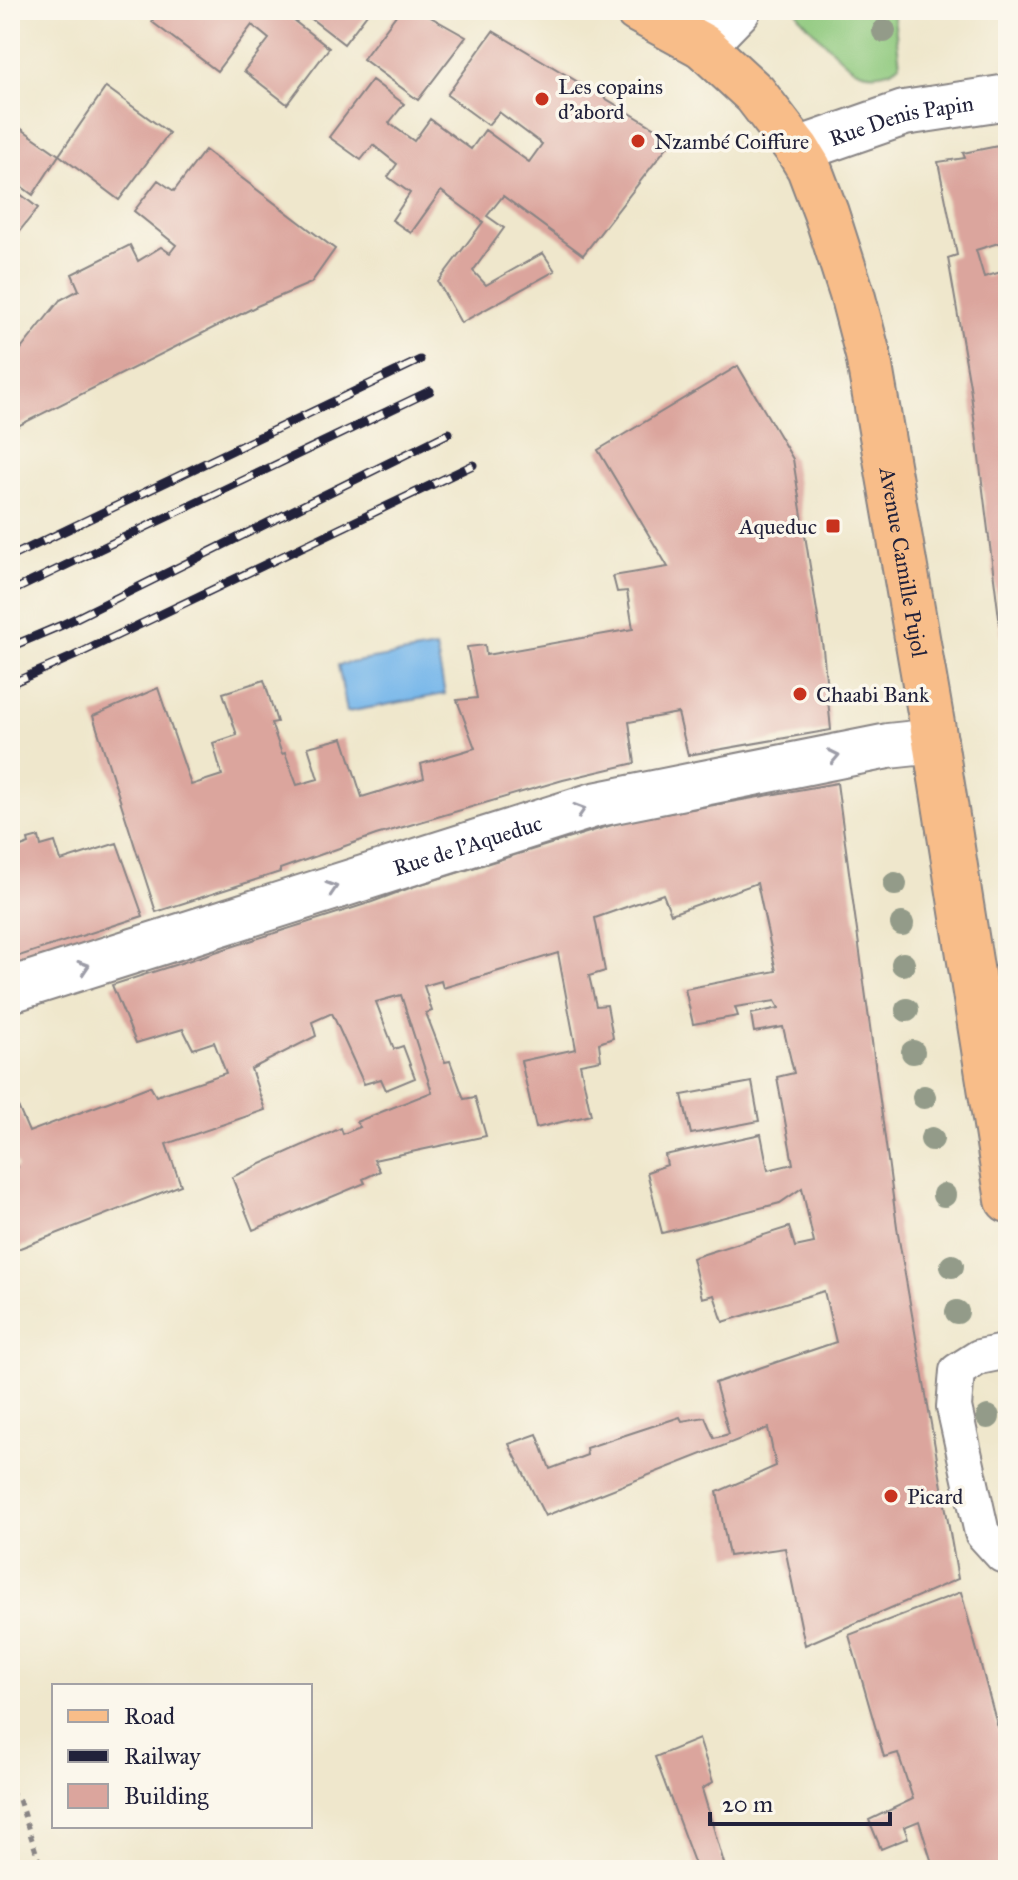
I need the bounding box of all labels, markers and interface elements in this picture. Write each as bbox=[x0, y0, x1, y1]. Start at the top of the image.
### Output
place label: Les copains d'abord bbox=[558, 73, 663, 125]
street label: Rue Denis Papin bbox=[825, 89, 975, 152]
marker: Les copains d'abord bbox=[533, 90, 551, 108]
place label: Nzambé Coiffure bbox=[654, 128, 809, 155]
marker: Nzambé Coiffure bbox=[629, 132, 647, 150]
street label: Avenue Camille Pujol bbox=[874, 464, 933, 659]
place label: Aqueduc bbox=[738, 513, 817, 540]
marker: Aqueduc bbox=[824, 517, 842, 535]
place label: Chaabi Bank bbox=[816, 681, 930, 708]
marker: Chaabi Bank bbox=[791, 685, 809, 703]
one-way arrow bbox=[827, 748, 841, 765]
one-way arrow bbox=[572, 803, 586, 819]
street label: Rue de l'Aqueduc bbox=[390, 809, 545, 882]
one-way arrow bbox=[325, 881, 339, 897]
one-way arrow bbox=[77, 960, 91, 976]
place label: Picard bbox=[907, 1483, 963, 1510]
marker: Picard bbox=[882, 1487, 900, 1505]
legend bbox=[52, 1684, 312, 1828]
text: Road bbox=[124, 1701, 175, 1731]
text: Railway bbox=[124, 1741, 201, 1771]
scale bar bbox=[710, 1776, 890, 1826]
text: Building bbox=[124, 1781, 209, 1811]
text: 20 m bbox=[722, 1789, 773, 1819]

